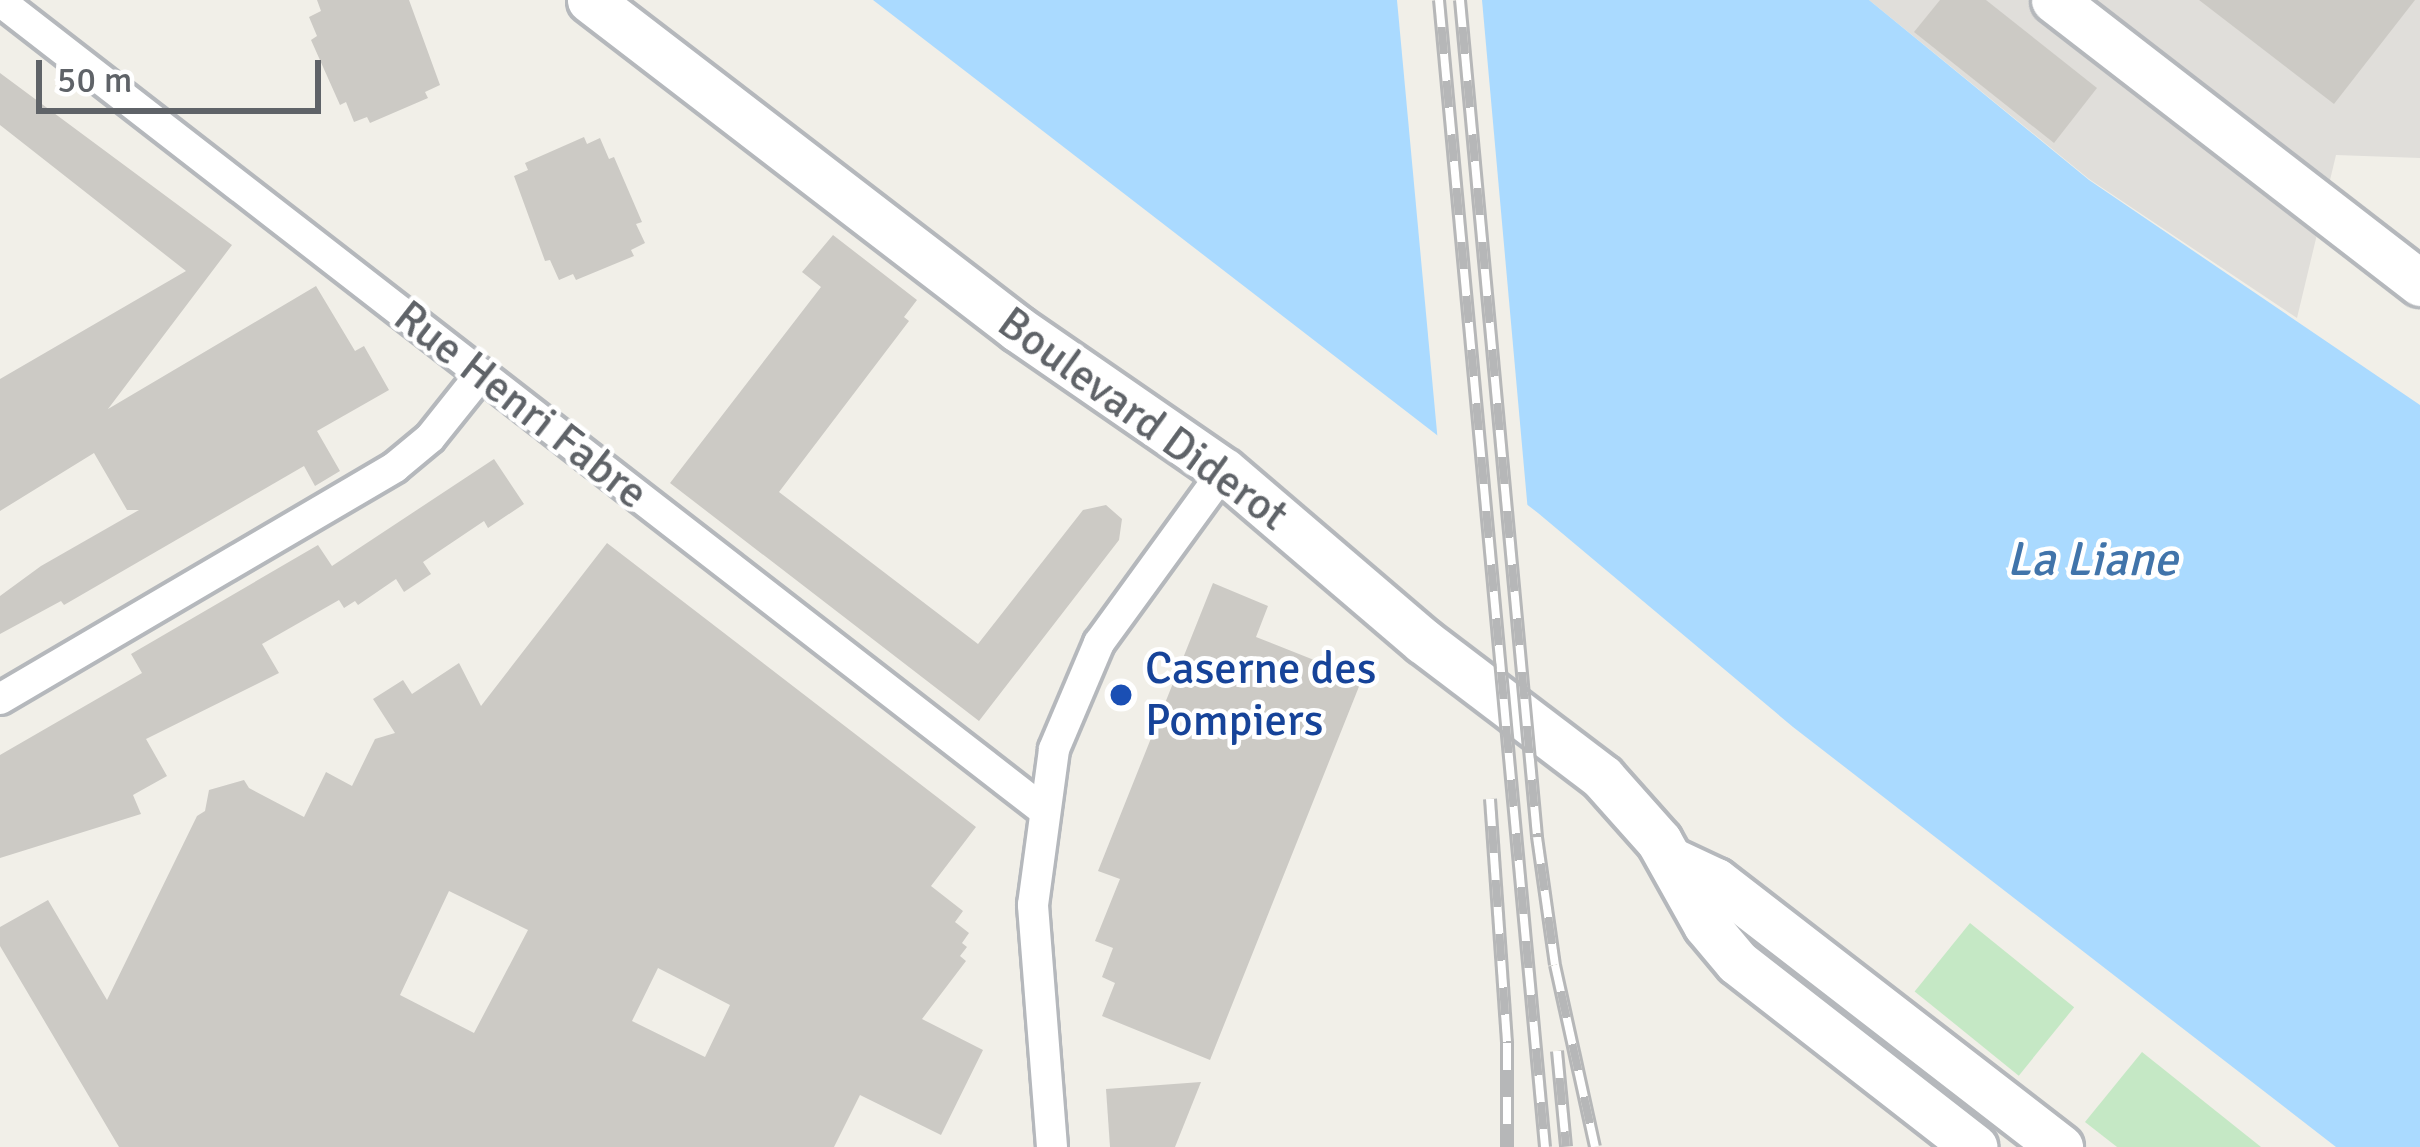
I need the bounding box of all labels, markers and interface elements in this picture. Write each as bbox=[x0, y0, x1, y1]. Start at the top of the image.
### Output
scale bar bbox=[42, 36, 327, 110]
text: 50 m bbox=[57, 58, 133, 103]
street label: Rue Henri Fabre bbox=[384, 289, 658, 521]
street label: Boulevard Diderot bbox=[987, 296, 1299, 542]
water label: La Liane bbox=[2006, 531, 2178, 589]
place label: Caserne des Pompiers bbox=[1145, 642, 1376, 748]
marker: Caserne des Pompiers bbox=[1108, 682, 1134, 708]

